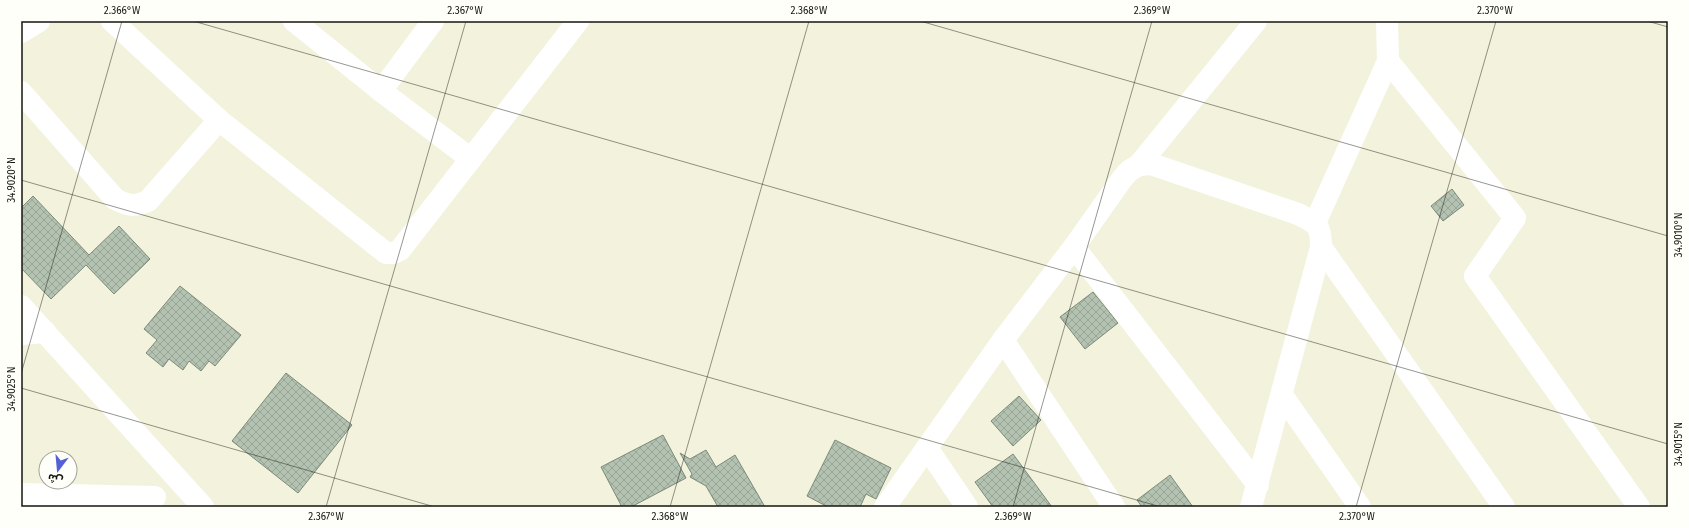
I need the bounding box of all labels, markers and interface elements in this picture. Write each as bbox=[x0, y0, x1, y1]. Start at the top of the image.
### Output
text: 2.366°W bbox=[104, 5, 141, 17]
text: 2.367°W bbox=[447, 5, 484, 17]
text: 2.368°W bbox=[791, 5, 828, 17]
text: 2.369°W bbox=[1134, 5, 1171, 17]
text: 2.370°W bbox=[1477, 5, 1514, 17]
text: 34.9020°N bbox=[6, 157, 18, 203]
text: 34.9010°N bbox=[1673, 213, 1685, 257]
text: 34.9025°N bbox=[6, 366, 18, 412]
text: 34.9015°N bbox=[1673, 422, 1685, 466]
north arrow bbox=[38, 450, 78, 490]
text: ش bbox=[46, 471, 64, 487]
text: 2.367°W bbox=[308, 511, 345, 523]
text: 2.368°W bbox=[652, 511, 689, 523]
text: 2.369°W bbox=[995, 511, 1032, 523]
text: 2.370°W bbox=[1339, 511, 1376, 523]

